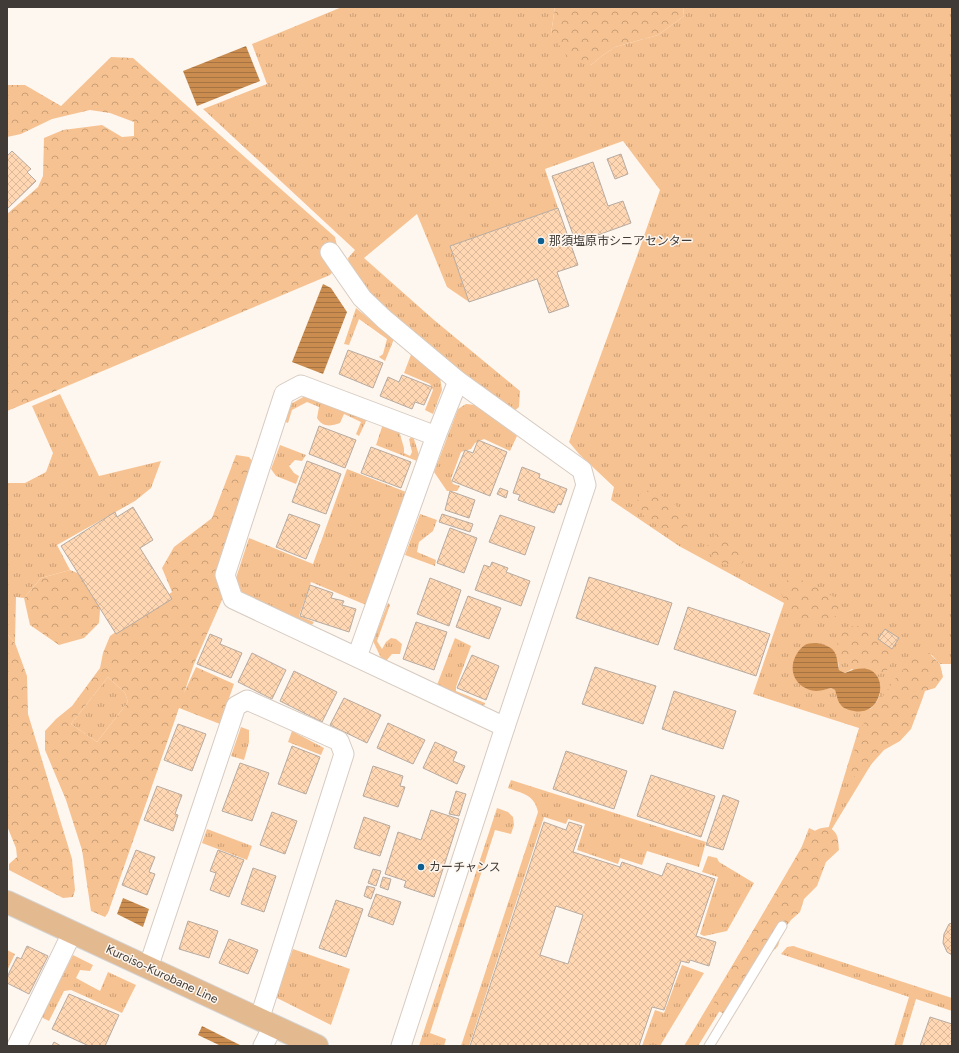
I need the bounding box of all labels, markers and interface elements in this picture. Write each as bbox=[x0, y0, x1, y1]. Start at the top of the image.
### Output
place label: 那須塩原市シニアセンター bbox=[549, 234, 693, 248]
marker: 那須塩原市シニアセンター bbox=[536, 236, 546, 246]
place label: カーチャンス bbox=[429, 860, 501, 874]
marker: カーチャンス bbox=[416, 862, 426, 872]
street label: Kuroiso-Kurobane Line bbox=[104, 942, 221, 1006]

